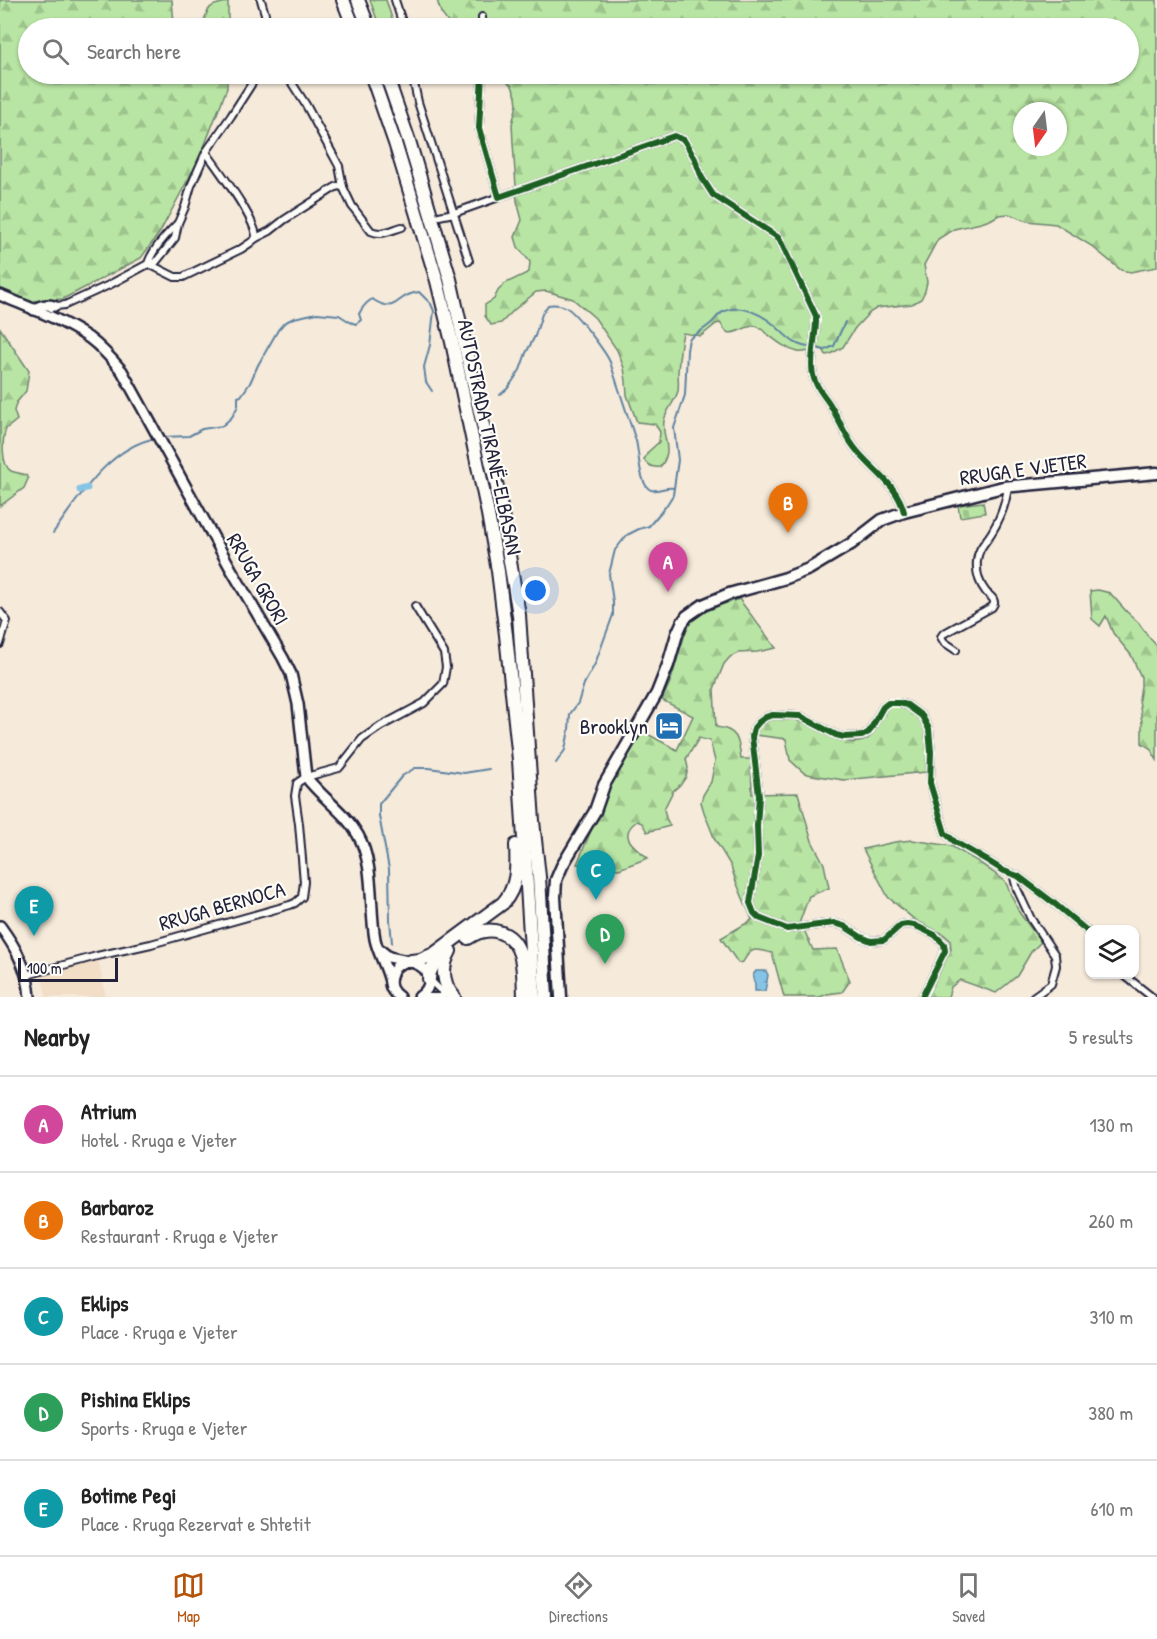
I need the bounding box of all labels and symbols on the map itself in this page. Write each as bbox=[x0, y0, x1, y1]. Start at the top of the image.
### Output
north arrow bbox=[1013, 102, 1067, 156]
street label: AUTOSTRADA TIRANË-ELBASAN bbox=[451, 317, 529, 557]
street label: RRUGA E VJETER bbox=[958, 446, 1088, 492]
pin: B bbox=[768, 484, 808, 533]
street label: RRUGA GRORI bbox=[220, 528, 296, 630]
pin: A bbox=[648, 542, 688, 592]
your location bbox=[521, 576, 550, 605]
hotel icon: Brooklyn bbox=[653, 710, 685, 742]
place label: Brooklyn bbox=[580, 712, 648, 741]
pin: C bbox=[576, 850, 616, 900]
street label: RRUGA BERNOCA bbox=[156, 874, 288, 938]
pin: E bbox=[15, 886, 54, 936]
pin: D bbox=[586, 914, 624, 964]
scale bar bbox=[18, 955, 118, 983]

